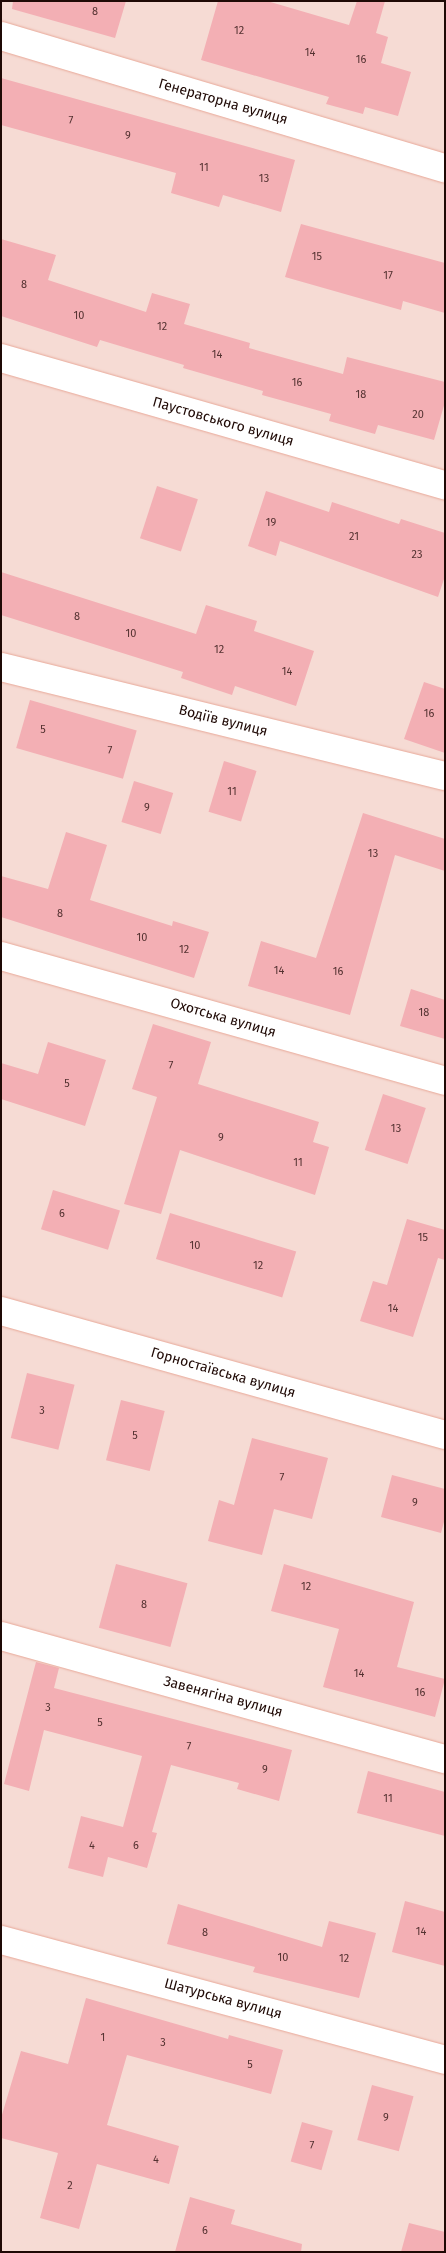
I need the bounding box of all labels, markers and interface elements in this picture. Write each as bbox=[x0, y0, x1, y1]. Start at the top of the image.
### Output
house number: 8 bbox=[92, 5, 98, 19]
house number: 12 bbox=[234, 24, 244, 38]
house number: 14 bbox=[305, 46, 315, 60]
house number: 16 bbox=[356, 53, 366, 67]
street label: Генераторна вулиця bbox=[156, 76, 290, 128]
house number: 7 bbox=[69, 114, 73, 128]
house number: 9 bbox=[125, 129, 131, 143]
house number: 11 bbox=[199, 161, 209, 175]
house number: 13 bbox=[259, 172, 269, 186]
house number: 15 bbox=[312, 250, 322, 264]
house number: 17 bbox=[383, 269, 393, 283]
house number: 8 bbox=[21, 278, 27, 292]
house number: 10 bbox=[74, 309, 84, 323]
house number: 12 bbox=[157, 320, 167, 334]
house number: 14 bbox=[212, 348, 222, 362]
house number: 16 bbox=[292, 376, 302, 390]
house number: 18 bbox=[356, 388, 366, 402]
street label: Паустовського вулиця bbox=[151, 394, 295, 450]
house number: 20 bbox=[412, 408, 424, 422]
house number: 19 bbox=[266, 516, 276, 530]
house number: 21 bbox=[349, 530, 359, 544]
house number: 23 bbox=[412, 548, 422, 562]
house number: 8 bbox=[74, 610, 80, 624]
house number: 10 bbox=[126, 627, 136, 641]
house number: 12 bbox=[214, 643, 224, 657]
house number: 14 bbox=[282, 665, 292, 679]
street label: Водіїв вулиця bbox=[177, 702, 269, 740]
house number: 16 bbox=[424, 707, 434, 721]
house number: 5 bbox=[40, 723, 46, 737]
house number: 7 bbox=[108, 744, 112, 758]
house number: 11 bbox=[227, 785, 237, 799]
house number: 9 bbox=[144, 801, 150, 815]
house number: 13 bbox=[368, 847, 378, 861]
house number: 8 bbox=[57, 907, 63, 921]
house number: 10 bbox=[137, 931, 147, 945]
house number: 12 bbox=[179, 943, 189, 957]
house number: 14 bbox=[274, 964, 284, 978]
house number: 16 bbox=[333, 965, 343, 979]
street label: Охотська вулиця bbox=[168, 995, 278, 1041]
house number: 18 bbox=[419, 1006, 429, 1020]
house number: 7 bbox=[169, 1059, 173, 1073]
house number: 5 bbox=[64, 1077, 70, 1091]
house number: 13 bbox=[391, 1122, 401, 1136]
house number: 9 bbox=[218, 1131, 224, 1145]
house number: 11 bbox=[293, 1156, 303, 1170]
house number: 6 bbox=[59, 1207, 65, 1221]
house number: 15 bbox=[418, 1231, 428, 1245]
house number: 10 bbox=[190, 1239, 200, 1253]
house number: 12 bbox=[253, 1259, 263, 1273]
house number: 14 bbox=[388, 1302, 398, 1316]
street label: Горностаївська вулиця bbox=[149, 1344, 297, 1402]
house number: 3 bbox=[39, 1404, 45, 1418]
house number: 5 bbox=[132, 1429, 138, 1443]
house number: 7 bbox=[280, 1471, 284, 1485]
house number: 9 bbox=[412, 1496, 418, 1510]
house number: 12 bbox=[301, 1580, 311, 1594]
house number: 8 bbox=[141, 1598, 147, 1612]
house number: 14 bbox=[354, 1667, 364, 1681]
street label: Завенягіна вулиця bbox=[162, 1673, 284, 1721]
house number: 16 bbox=[415, 1686, 425, 1700]
house number: 3 bbox=[45, 1701, 51, 1715]
house number: 5 bbox=[97, 1716, 103, 1730]
house number: 7 bbox=[187, 1740, 191, 1754]
house number: 9 bbox=[262, 1763, 268, 1777]
house number: 11 bbox=[383, 1792, 393, 1806]
house number: 4 bbox=[89, 1839, 95, 1853]
house number: 6 bbox=[133, 1839, 139, 1853]
house number: 14 bbox=[416, 1925, 426, 1939]
house number: 8 bbox=[202, 1926, 208, 1940]
house number: 10 bbox=[278, 1951, 288, 1965]
house number: 12 bbox=[339, 1952, 349, 1966]
street label: Шатурська вулиця bbox=[162, 1975, 284, 2023]
house number: 1 bbox=[101, 2031, 105, 2045]
house number: 3 bbox=[160, 2036, 166, 2050]
house number: 5 bbox=[247, 2058, 253, 2072]
house number: 9 bbox=[383, 2111, 389, 2125]
house number: 7 bbox=[310, 2139, 314, 2153]
house number: 4 bbox=[153, 2153, 159, 2167]
house number: 2 bbox=[67, 2179, 73, 2193]
house number: 6 bbox=[202, 2224, 208, 2238]

